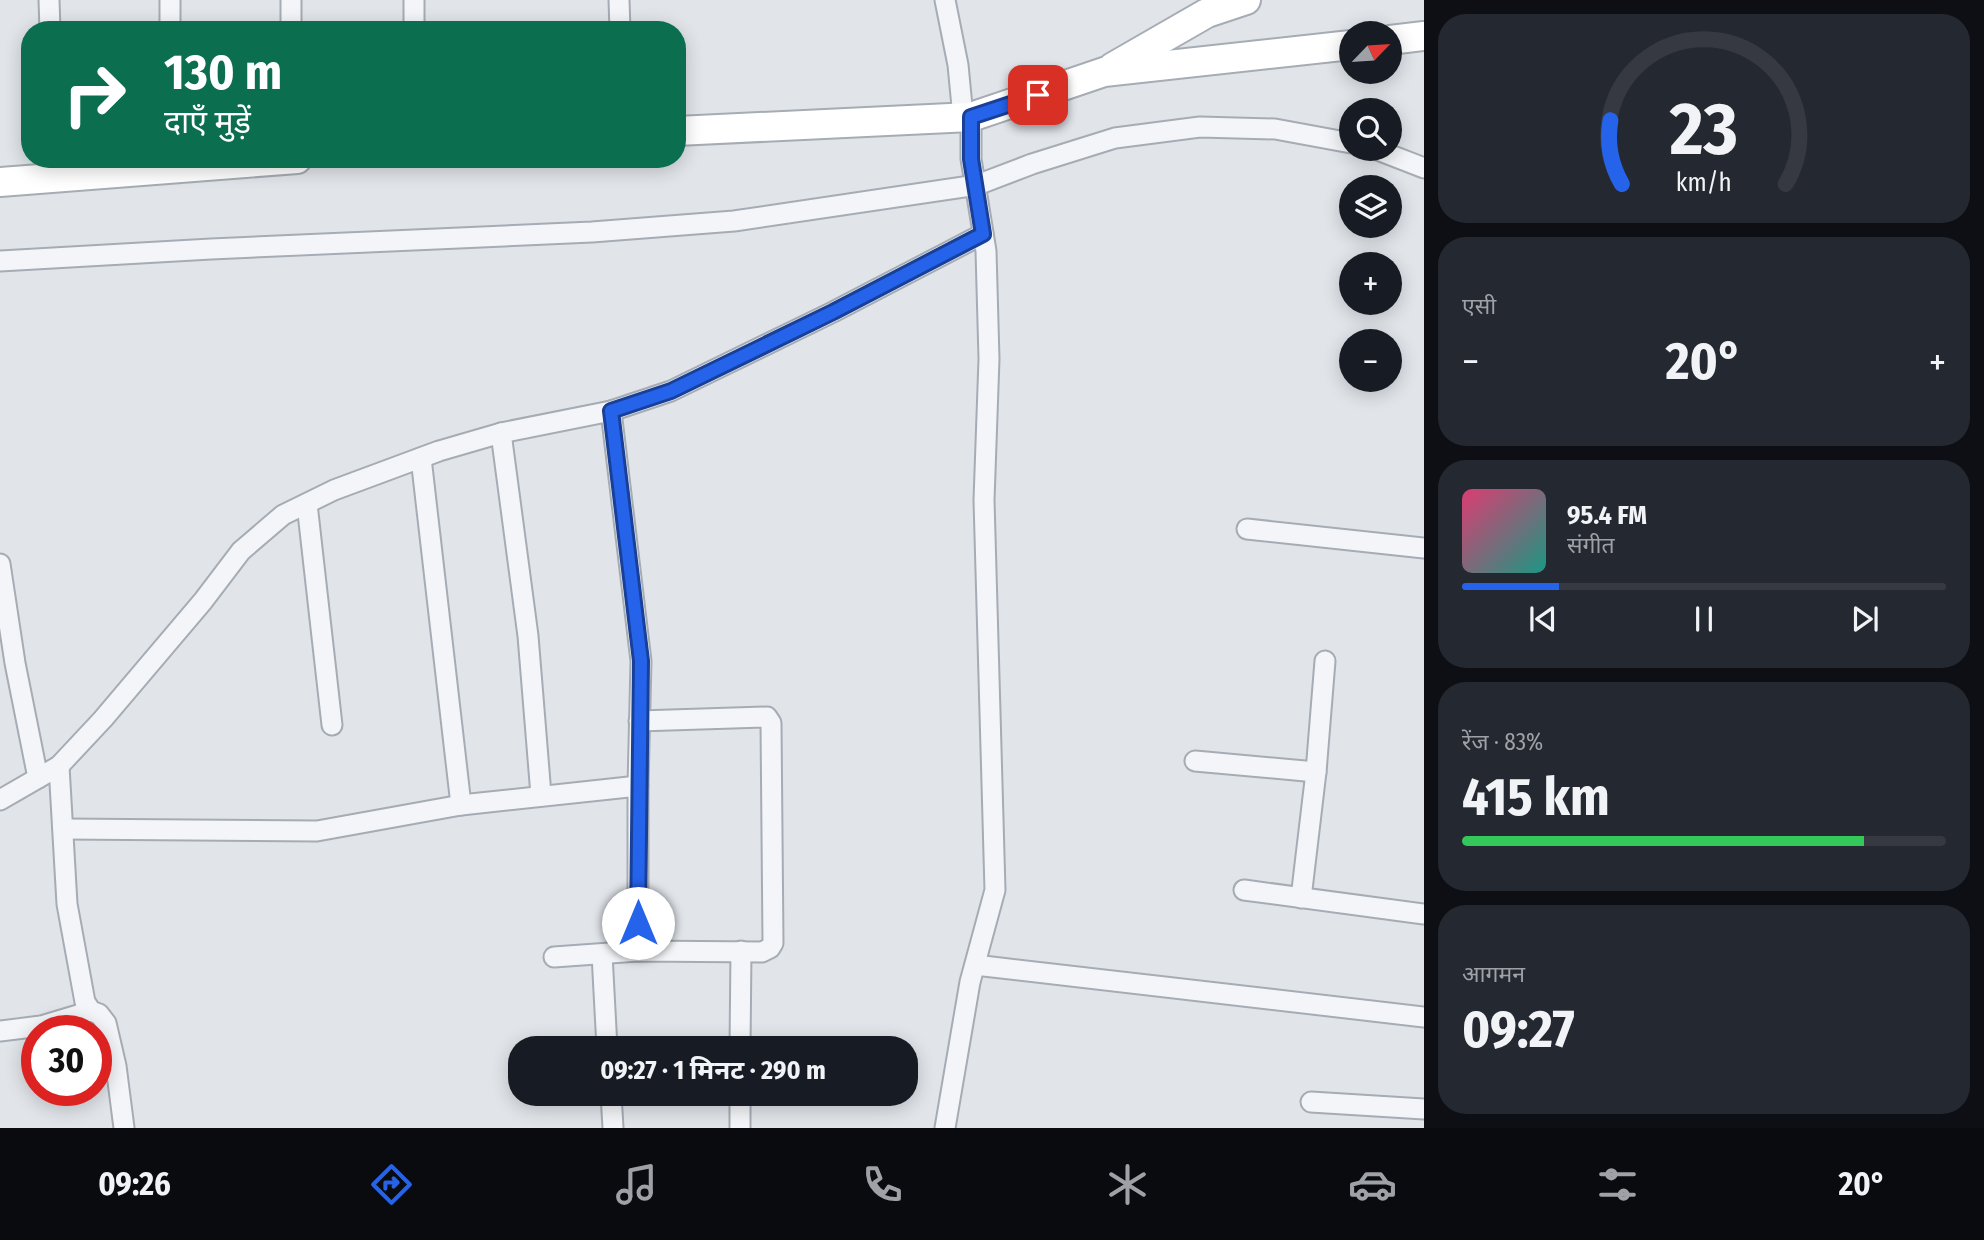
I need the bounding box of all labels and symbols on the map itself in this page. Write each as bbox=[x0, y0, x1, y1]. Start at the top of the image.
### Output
north arrow bbox=[1339, 21, 1402, 84]
pin bbox=[1008, 65, 1068, 125]
position arrow bbox=[601, 886, 675, 960]
speed limit sign: 30 bbox=[21, 1015, 112, 1106]

